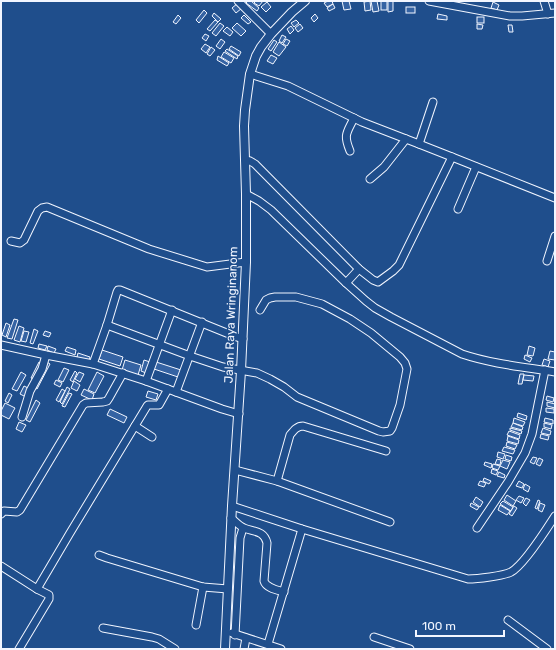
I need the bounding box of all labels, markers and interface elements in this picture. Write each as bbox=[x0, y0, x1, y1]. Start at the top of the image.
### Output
street label: Jalan Raya Wringinanom bbox=[222, 246, 240, 384]
scale bar bbox=[416, 612, 504, 638]
text: 100 m bbox=[422, 619, 456, 633]

